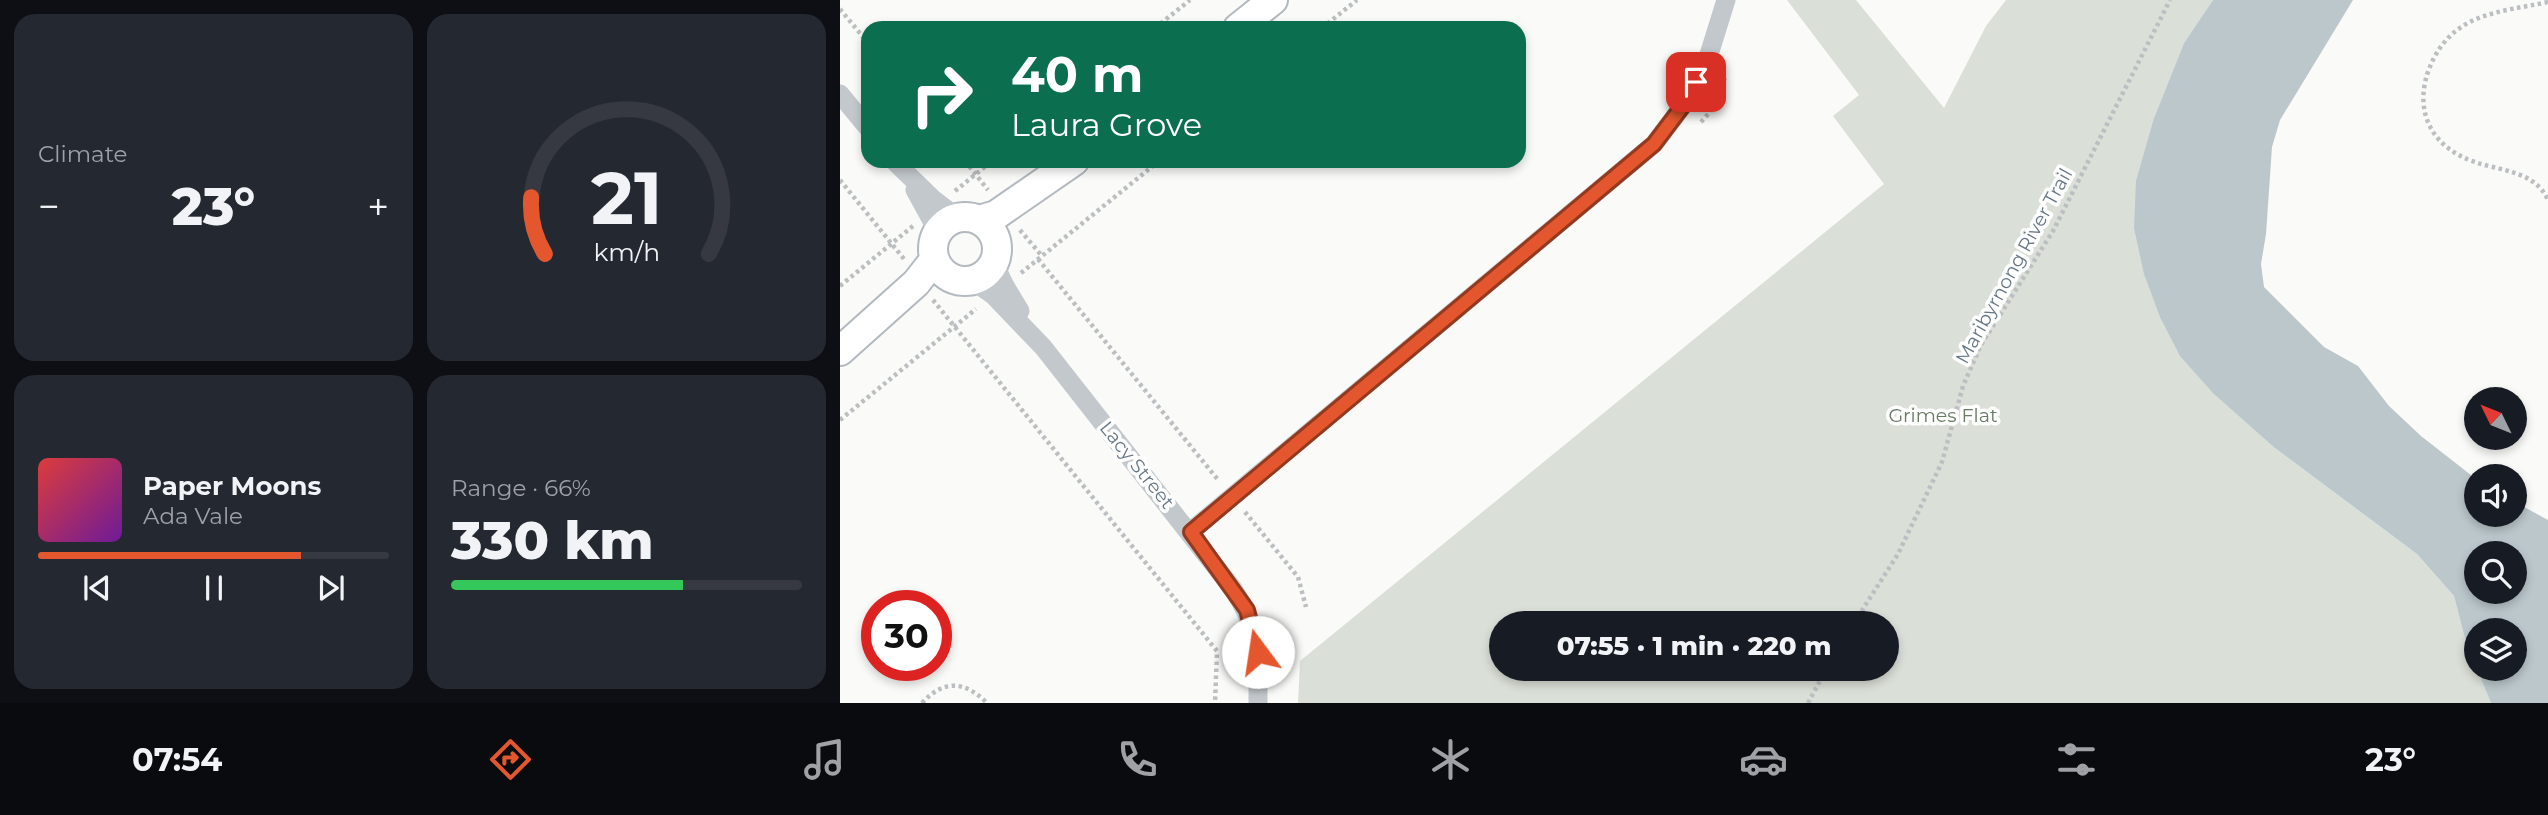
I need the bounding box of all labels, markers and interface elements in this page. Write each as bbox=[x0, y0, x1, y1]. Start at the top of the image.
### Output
text: 40 m bbox=[1011, 45, 1143, 104]
icon: right bbox=[896, 49, 987, 140]
pin bbox=[1666, 52, 1726, 112]
icon: arrive bbox=[1677, 63, 1715, 101]
text: Laura Grove bbox=[1011, 105, 1202, 144]
text: Climate bbox=[38, 140, 127, 168]
text: 21 bbox=[591, 154, 662, 242]
street label: Maribyrnong River Trail bbox=[1951, 164, 2077, 368]
text: 23° bbox=[172, 175, 255, 238]
text: − bbox=[38, 183, 60, 230]
text: + bbox=[367, 183, 389, 230]
text: km/h bbox=[593, 236, 660, 266]
north arrow bbox=[2464, 387, 2527, 450]
map controls bbox=[2464, 387, 2527, 681]
park label: Grimes Flat bbox=[1888, 404, 1998, 427]
street label: Lacy Street bbox=[1095, 417, 1179, 514]
button: sound bbox=[2464, 464, 2527, 527]
text: Paper Moons bbox=[143, 470, 321, 502]
text: Range · 66% bbox=[451, 474, 591, 502]
text: Ada Vale bbox=[143, 502, 243, 530]
text: 330 km bbox=[451, 509, 654, 572]
button: search bbox=[2464, 541, 2527, 604]
icon: previous bbox=[78, 569, 116, 607]
icon: pause bbox=[195, 569, 233, 607]
icon: next bbox=[312, 569, 350, 607]
speed limit sign: 30 bbox=[861, 590, 952, 681]
position arrow bbox=[1221, 615, 1295, 689]
button: layers bbox=[2464, 618, 2527, 681]
text: 07:55 · 1 min · 220 m bbox=[1557, 630, 1831, 662]
icon: directions bbox=[486, 735, 535, 784]
icon: music bbox=[800, 735, 849, 784]
icon: phone bbox=[1113, 735, 1162, 784]
icon: climate bbox=[1426, 735, 1475, 784]
icon: car bbox=[1739, 735, 1788, 784]
icon: filters bbox=[2052, 735, 2101, 784]
text: 07:54 bbox=[132, 740, 222, 779]
text: 23° bbox=[2365, 740, 2416, 779]

